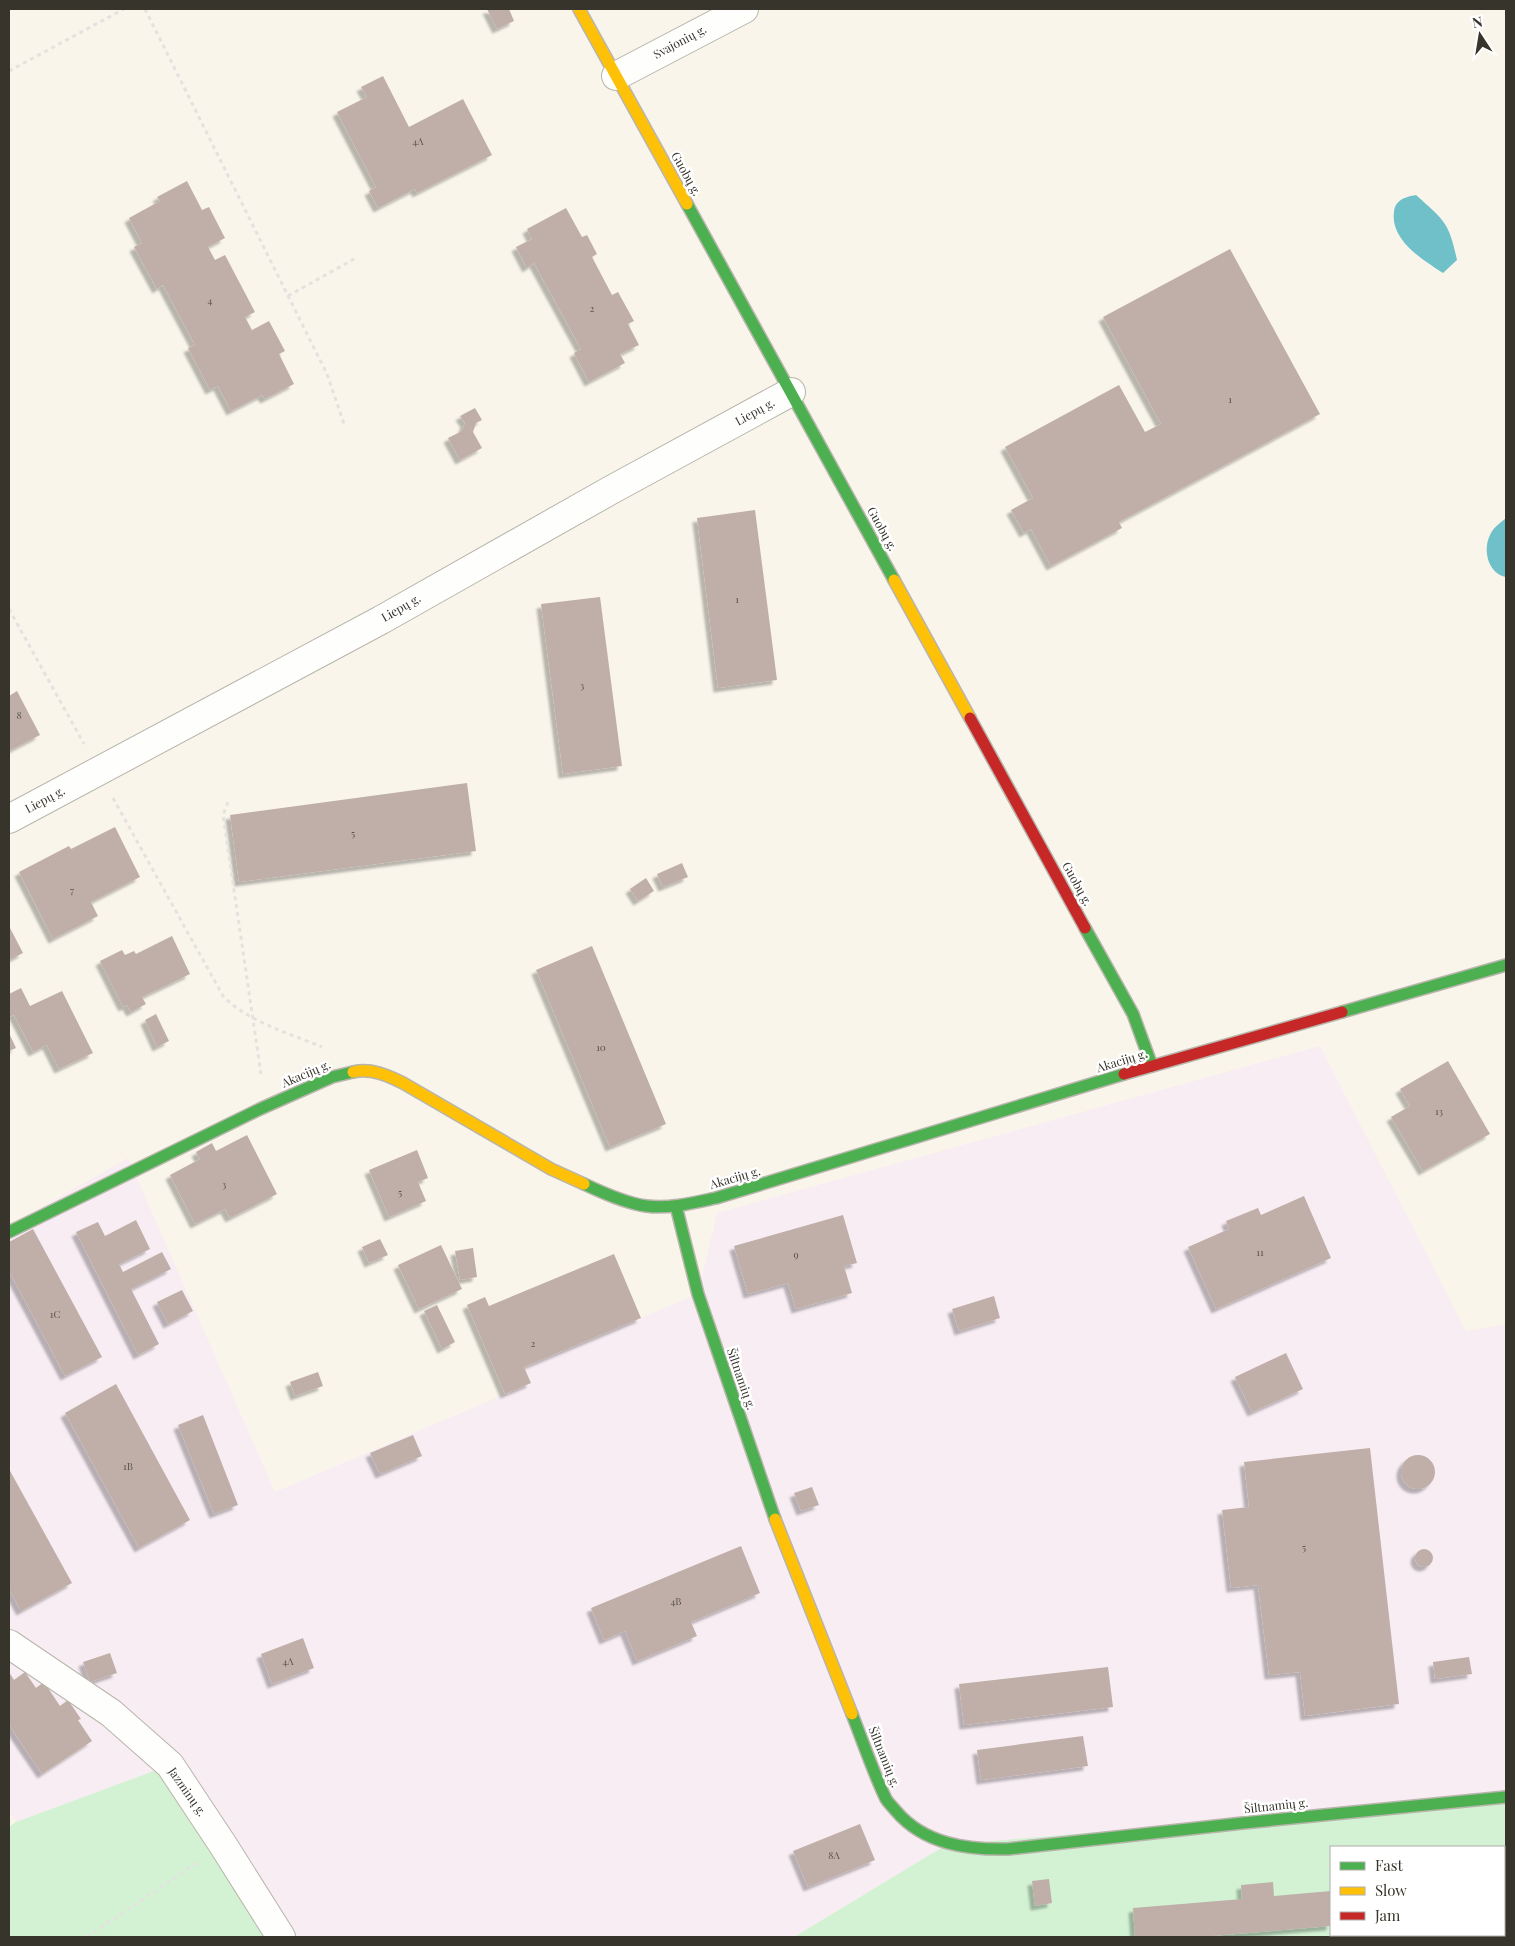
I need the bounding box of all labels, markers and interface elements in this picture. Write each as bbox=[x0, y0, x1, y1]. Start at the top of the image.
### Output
north arrow bbox=[1455, 10, 1505, 60]
text: N bbox=[1470, 11, 1484, 32]
street label: Svajonių g. bbox=[650, 20, 709, 62]
house number: 4A bbox=[412, 134, 424, 148]
street label: Guobų g. bbox=[668, 149, 706, 198]
house number: 4 bbox=[208, 293, 213, 307]
house number: 2 bbox=[590, 301, 595, 315]
house number: 1 bbox=[1228, 392, 1232, 406]
street label: Liepų g. bbox=[732, 394, 777, 429]
street label: Guobų g. bbox=[864, 504, 902, 553]
street label: Liepų g. bbox=[378, 589, 423, 625]
house number: 1 bbox=[735, 592, 739, 606]
house number: 3 bbox=[580, 678, 585, 692]
house number: 8 bbox=[16, 708, 22, 722]
street label: Liepų g. bbox=[22, 782, 67, 816]
house number: 5 bbox=[351, 826, 355, 840]
street label: Guobų g. bbox=[1059, 859, 1097, 908]
house number: 7 bbox=[70, 883, 74, 897]
house number: 10 bbox=[596, 1040, 606, 1054]
street label: Akacijų g. bbox=[1094, 1045, 1149, 1076]
street label: Akacijų g. bbox=[278, 1056, 333, 1091]
house number: 13 bbox=[1435, 1104, 1444, 1118]
street label: Akacijų g. bbox=[707, 1162, 762, 1192]
house number: 3 bbox=[222, 1177, 227, 1191]
house number: 5 bbox=[398, 1185, 402, 1199]
house number: 11 bbox=[1256, 1245, 1264, 1259]
house number: 9 bbox=[793, 1247, 799, 1261]
house number: 1C bbox=[50, 1307, 60, 1321]
house number: 2 bbox=[531, 1336, 536, 1350]
street label: Šiltnamių g. bbox=[724, 1346, 760, 1412]
house number: 1B bbox=[123, 1459, 133, 1473]
house number: 5 bbox=[1302, 1540, 1306, 1554]
house number: 4B bbox=[670, 1594, 682, 1608]
house number: 4A bbox=[282, 1654, 294, 1668]
street label: Šiltnamių g. bbox=[865, 1724, 904, 1789]
street label: Jazminų g. bbox=[165, 1763, 210, 1819]
street label: Šiltnamių g. bbox=[1243, 1794, 1309, 1816]
legend bbox=[1330, 1846, 1505, 1936]
house number: 8A bbox=[828, 1848, 840, 1862]
text: Fast bbox=[1375, 1855, 1404, 1875]
text: Slow bbox=[1375, 1880, 1407, 1900]
text: Jam bbox=[1374, 1905, 1401, 1925]

